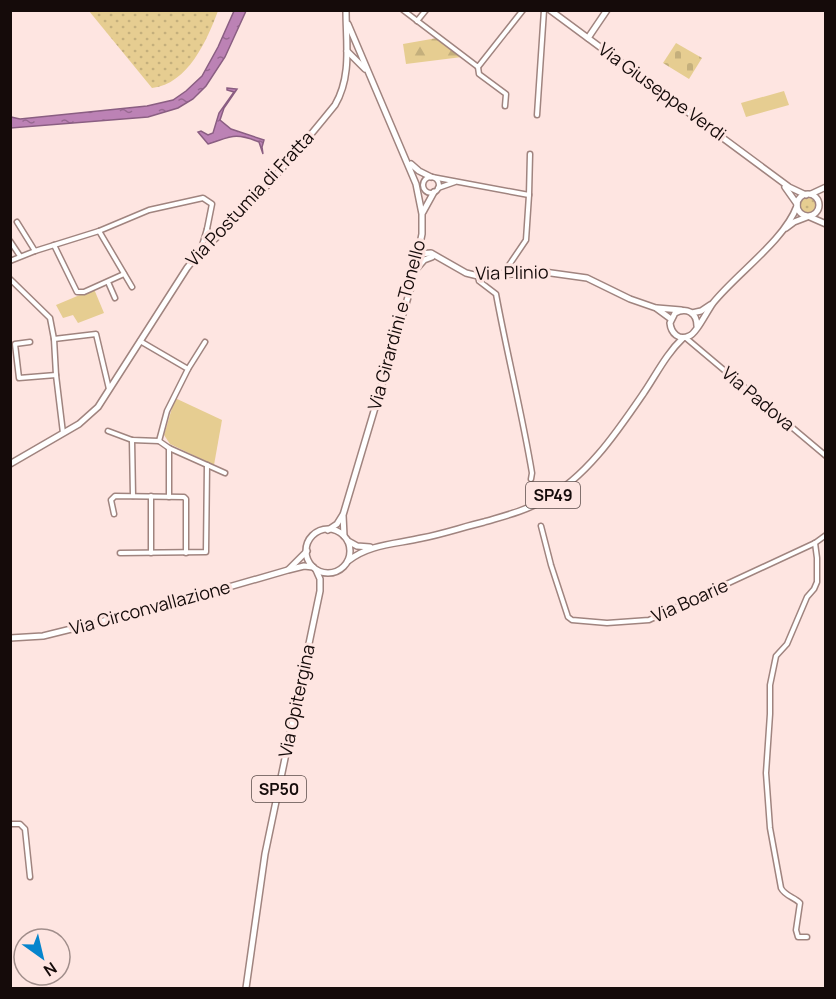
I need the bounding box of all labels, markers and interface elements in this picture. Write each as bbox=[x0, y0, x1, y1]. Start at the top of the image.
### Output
street label: Via Giuseppe Verdi bbox=[594, 37, 731, 146]
street label: Via Postumia di Fratta bbox=[180, 125, 318, 271]
street label: Via Girardini e Tonello bbox=[362, 237, 430, 413]
street label: Via Plinio bbox=[475, 259, 549, 285]
street label: Via Padova bbox=[717, 361, 800, 436]
road number: SP49 bbox=[526, 482, 580, 508]
street label: Via Boarie bbox=[648, 573, 732, 628]
street label: Via Circonvallazione bbox=[67, 574, 233, 640]
street label: Via Opitergina bbox=[272, 642, 320, 760]
road number: SP50 bbox=[252, 776, 306, 802]
north arrow bbox=[12, 927, 72, 987]
text: N bbox=[39, 957, 61, 982]

